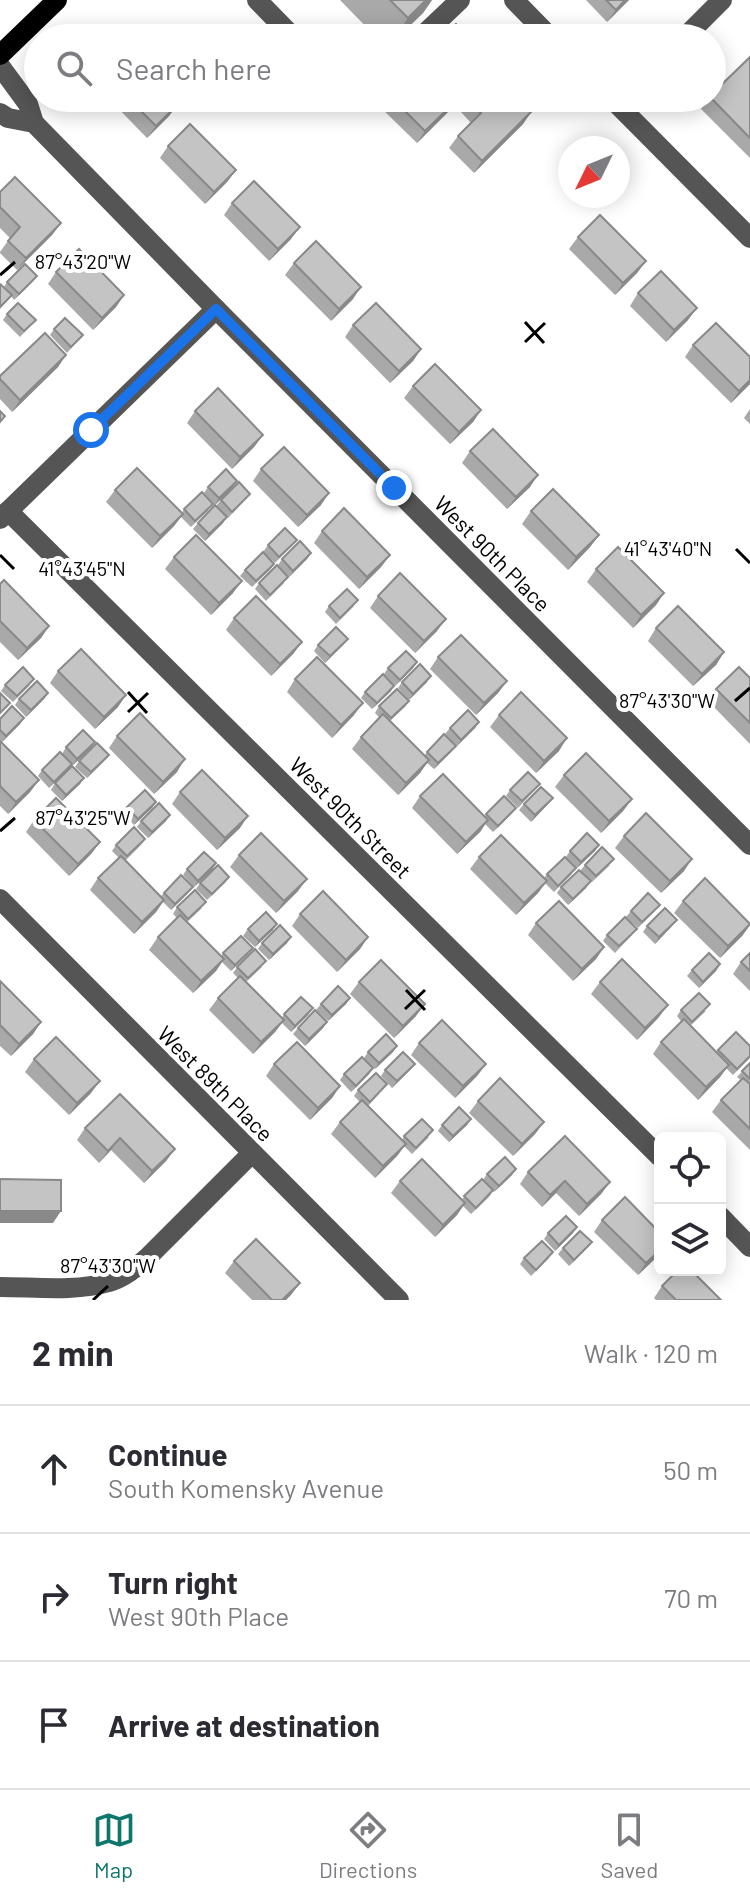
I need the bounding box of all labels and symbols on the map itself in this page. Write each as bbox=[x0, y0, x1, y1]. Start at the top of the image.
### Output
north arrow bbox=[558, 136, 630, 208]
text: 87°43'20"W bbox=[35, 249, 132, 273]
route start bbox=[73, 412, 109, 448]
route end bbox=[376, 470, 412, 506]
street label: West 90th Place bbox=[430, 490, 556, 616]
text: 41°43'40"N bbox=[624, 536, 712, 560]
text: 41°43'45"N bbox=[38, 556, 126, 580]
text: 87°43'30"W bbox=[619, 688, 715, 712]
street label: West 90th Street bbox=[285, 751, 417, 883]
text: 87°43'25"W bbox=[35, 805, 131, 829]
street label: West 89th Place bbox=[153, 1020, 279, 1146]
text: 87°43'30"W bbox=[60, 1253, 156, 1277]

